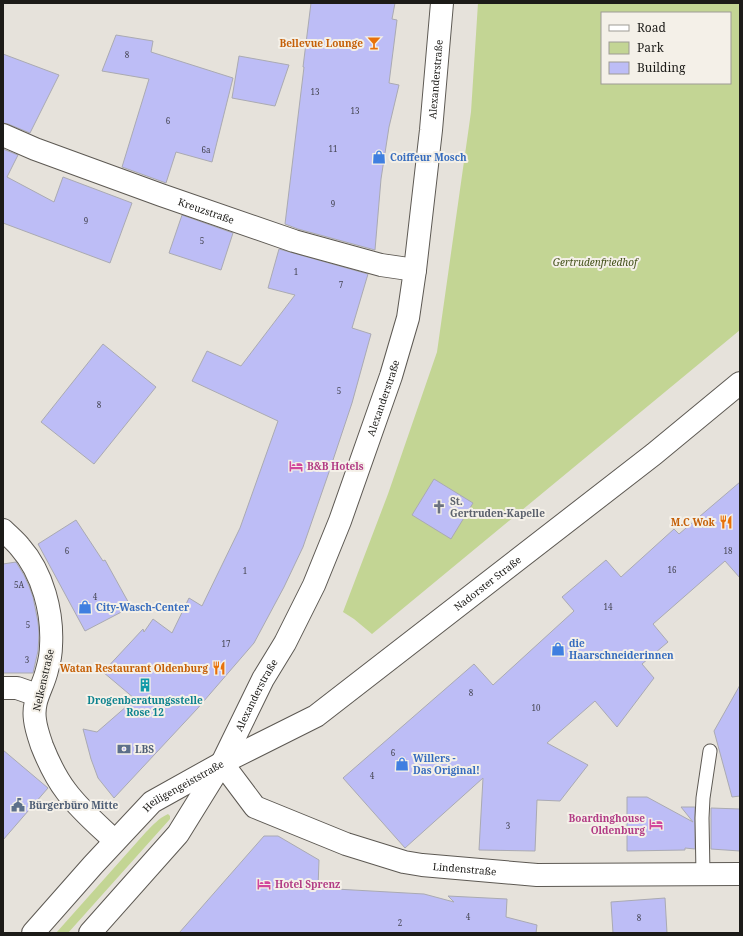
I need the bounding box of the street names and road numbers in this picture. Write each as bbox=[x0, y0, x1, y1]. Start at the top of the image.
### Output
street label: Alexanderstraße bbox=[425, 39, 446, 120]
street label: Kreuzstraße bbox=[176, 194, 236, 227]
street label: Alexanderstraße bbox=[363, 358, 402, 438]
street label: Nadorster Straße bbox=[451, 553, 524, 614]
street label: Nelkenstraße bbox=[29, 647, 57, 713]
street label: Alexanderstraße bbox=[232, 656, 281, 734]
street label: Heiligengeiststraße bbox=[139, 756, 226, 815]
street label: Lindenstraße bbox=[432, 859, 497, 878]

